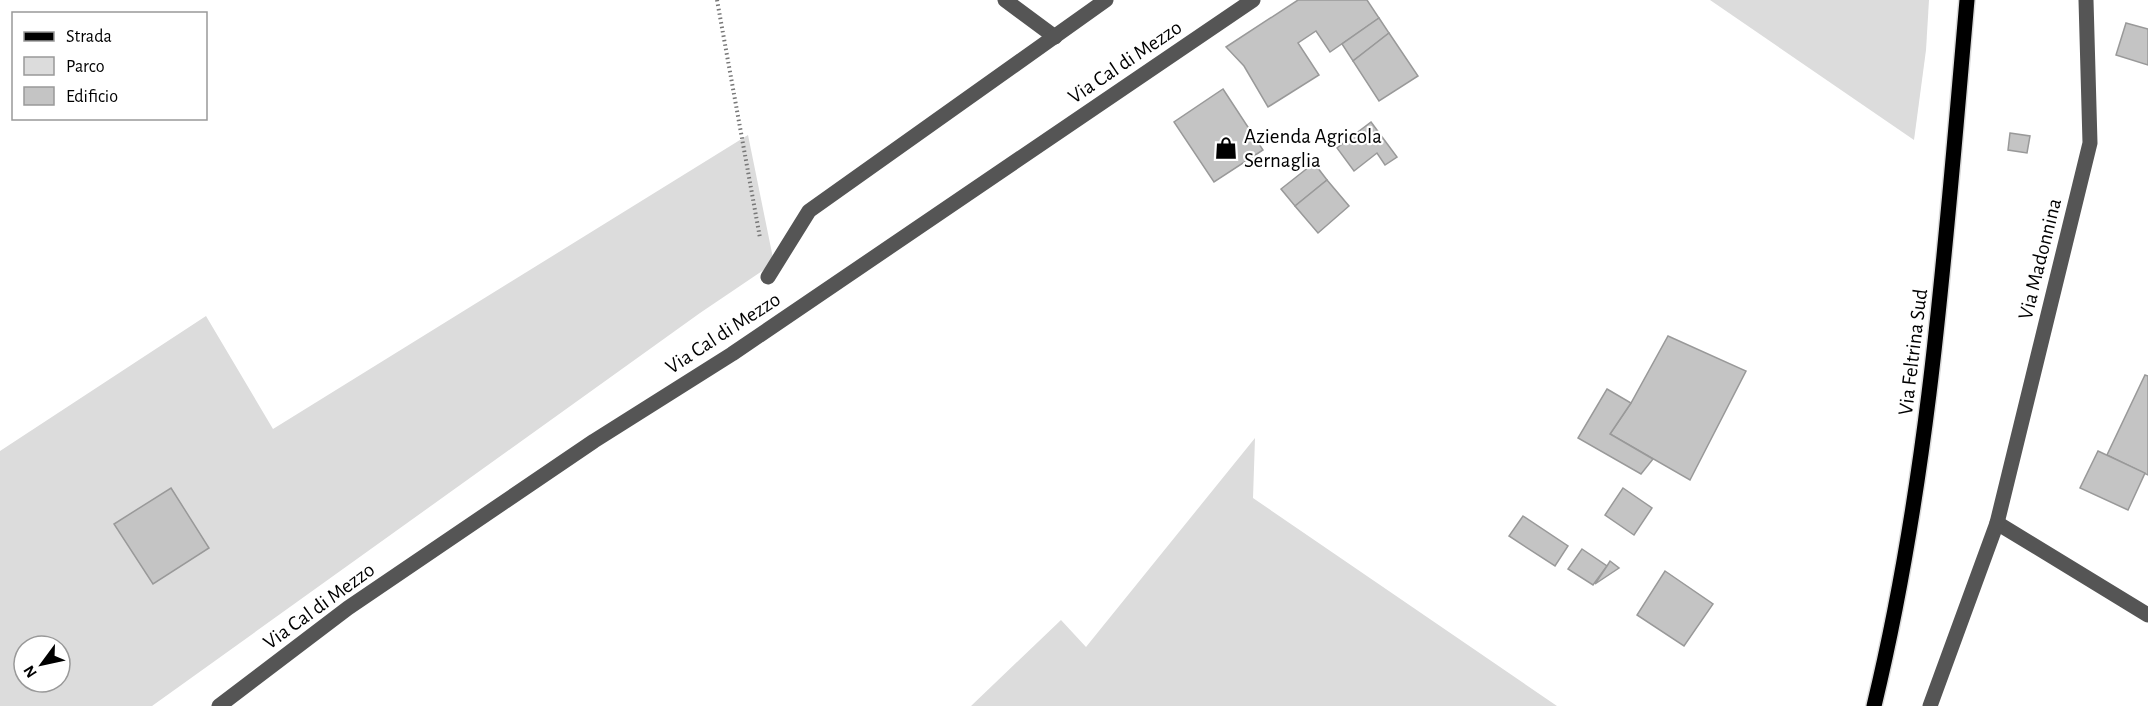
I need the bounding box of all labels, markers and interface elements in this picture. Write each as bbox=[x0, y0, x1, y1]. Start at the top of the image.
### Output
legend bbox=[12, 12, 207, 120]
street label: Via Cal di Mezzo bbox=[1064, 16, 1186, 108]
text: Strada bbox=[66, 28, 112, 46]
text: Parco bbox=[66, 58, 105, 76]
text: Edificio bbox=[66, 88, 118, 106]
place label: Azienda Agricola Sernaglia bbox=[1244, 126, 1382, 171]
shop icon: Azienda Agricola Sernaglia bbox=[1213, 135, 1239, 161]
street label: Via Madonnina bbox=[2015, 196, 2065, 322]
street label: Via Feltrina Sud bbox=[1895, 287, 1931, 416]
street label: Via Cal di Mezzo bbox=[662, 288, 784, 378]
street label: Via Cal di Mezzo bbox=[259, 559, 379, 653]
north arrow bbox=[12, 634, 72, 694]
text: N bbox=[21, 663, 40, 681]

